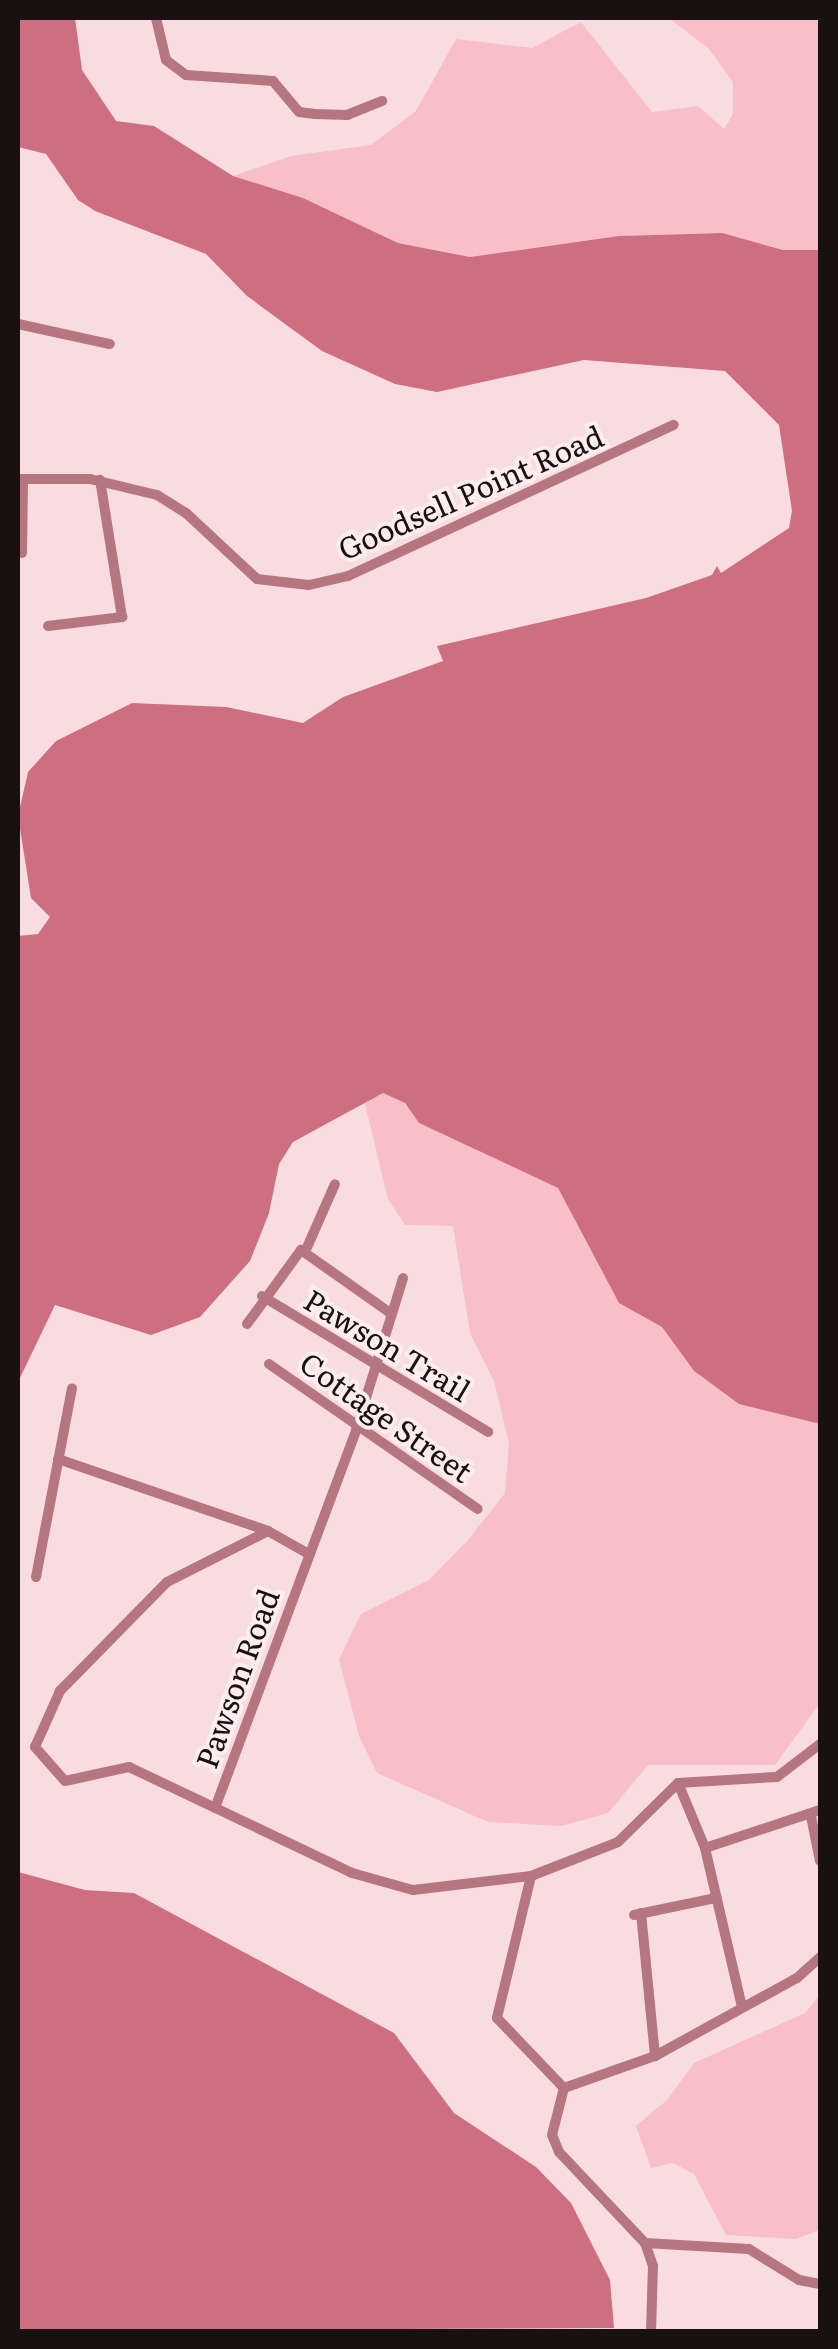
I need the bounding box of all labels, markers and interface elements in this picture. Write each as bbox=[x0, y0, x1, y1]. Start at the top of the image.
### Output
street label: Goodsell Point Road bbox=[332, 416, 608, 566]
street label: Pawson Trail bbox=[298, 1280, 478, 1408]
street label: Cottage Street bbox=[294, 1343, 480, 1489]
street label: Pawson Road bbox=[187, 1583, 285, 1773]

